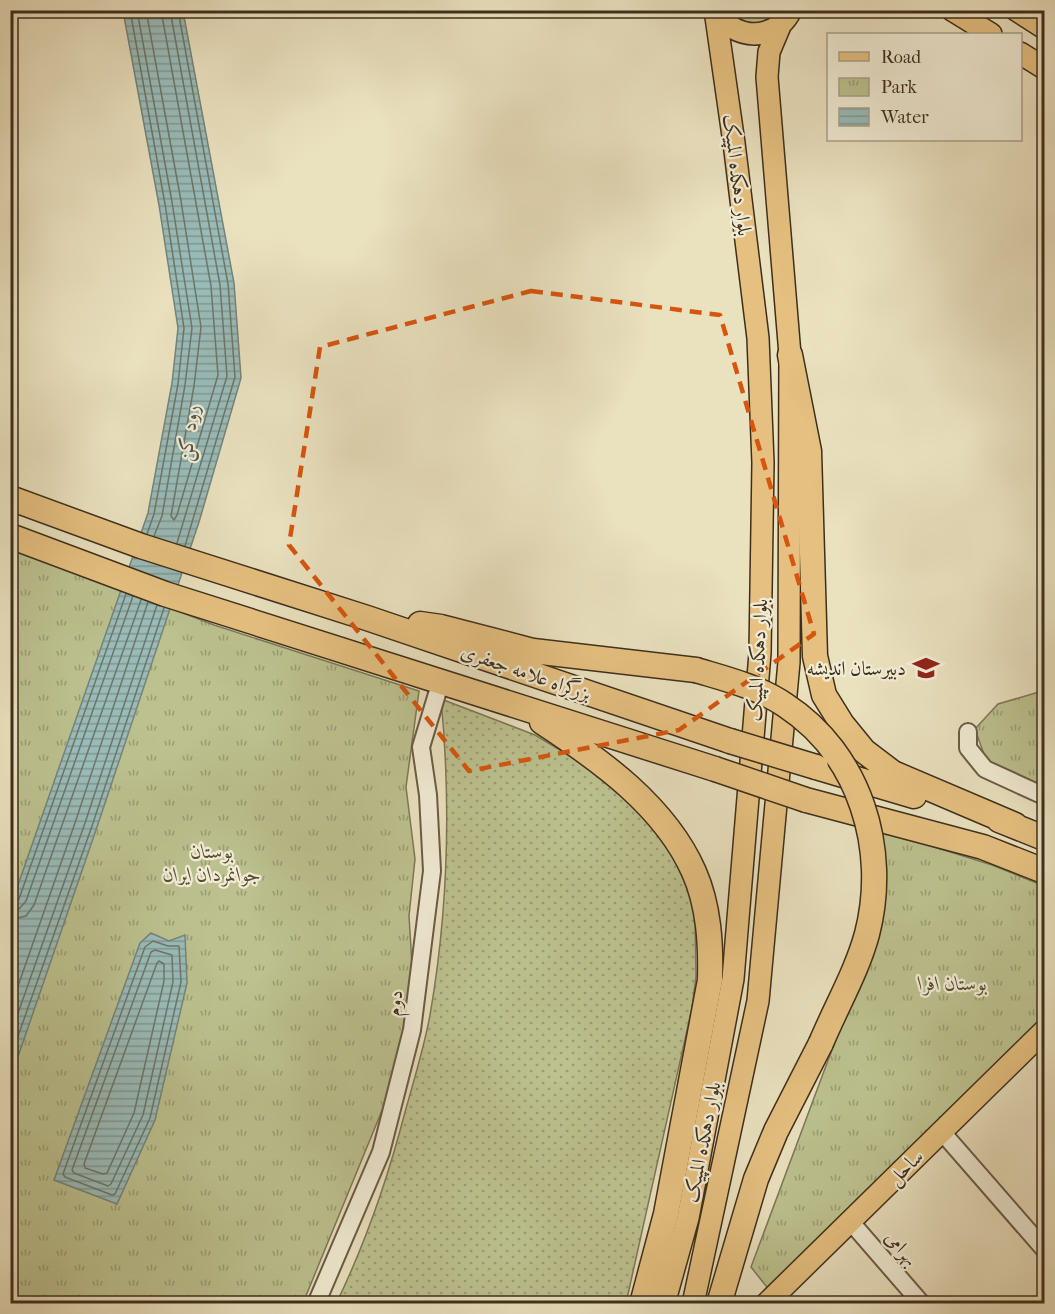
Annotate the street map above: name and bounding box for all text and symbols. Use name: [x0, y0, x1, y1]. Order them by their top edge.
legend: [827, 33, 1022, 141]
text: Road: [881, 47, 921, 68]
text: Park: [881, 77, 918, 98]
text: Water: [880, 107, 929, 128]
street label: بلوار دهکده المپیک: [717, 113, 756, 238]
water label: رود کن: [172, 403, 206, 463]
street label: بلوار دهکده المپیک: [743, 598, 774, 722]
street label: بزرگراه علامه جعفری: [458, 638, 595, 707]
school or university icon: دبیرستان اندیشه: [911, 653, 941, 683]
place label: دبیرستان اندیشه: [807, 657, 906, 680]
park label: بوستان جوانمردان ایران: [163, 840, 261, 887]
park label: بوستان افرا: [918, 972, 988, 996]
street label: دوم: [382, 989, 413, 1018]
street label: بلوار دهکده المپیک: [679, 1080, 727, 1205]
street label: ساحل: [883, 1145, 930, 1192]
street label: بهرامی: [879, 1226, 923, 1271]

